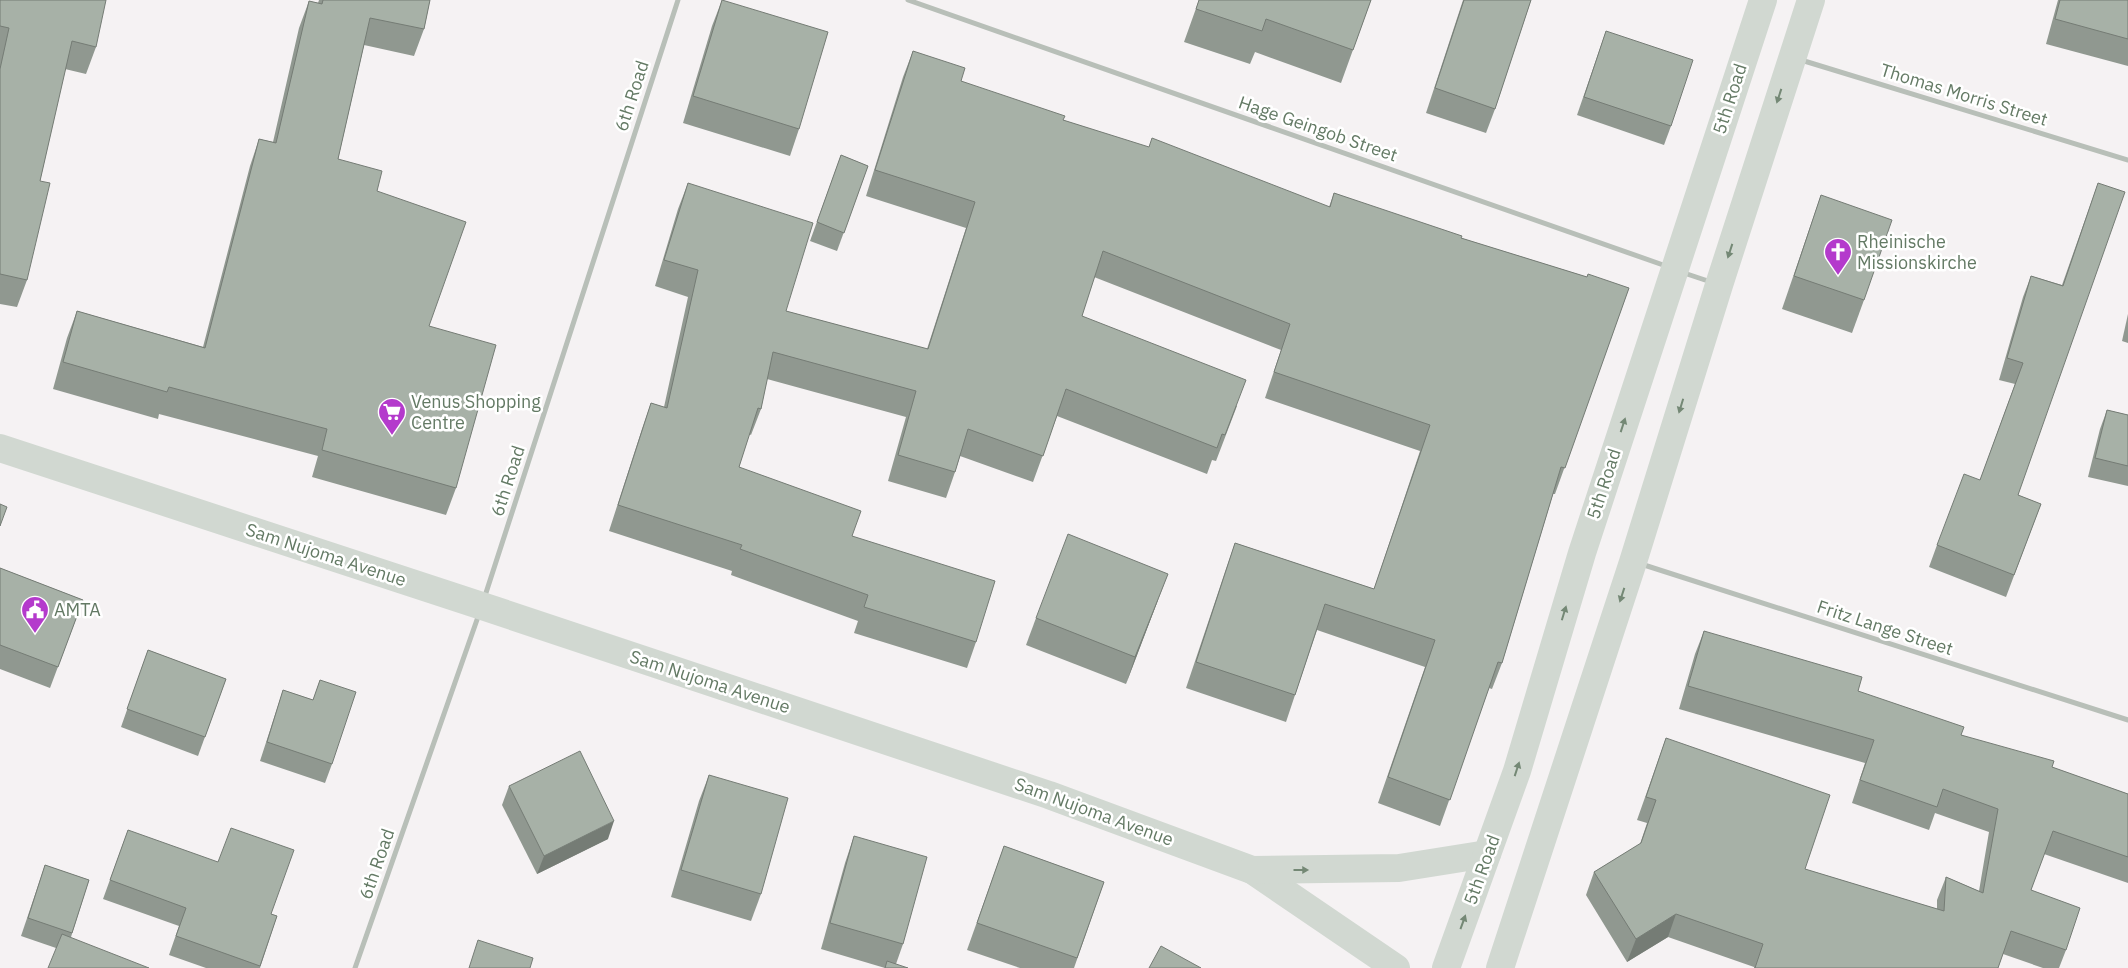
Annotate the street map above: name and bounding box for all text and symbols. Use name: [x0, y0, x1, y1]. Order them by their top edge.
street label: 6th Road: [609, 58, 654, 134]
street label: Thomas Morris Street: [1878, 58, 2051, 131]
street label: 5th Road: [1707, 61, 1752, 137]
one-way arrow: [1775, 89, 1783, 104]
street label: Hage Geingob Street: [1236, 91, 1401, 167]
place label: Rheinische Missionskirche: [1857, 230, 1977, 274]
church icon: Rheinische Missionskirche: [1823, 237, 1853, 276]
one-way arrow: [1725, 244, 1733, 259]
place label: Venus Shopping Centre: [411, 390, 541, 434]
supermarket icon: Venus Shopping Centre: [377, 397, 407, 436]
one-way arrow: [1677, 399, 1685, 414]
one-way arrow: [1619, 417, 1627, 432]
street label: 6th Road: [485, 443, 530, 519]
street label: 5th Road: [1581, 446, 1626, 522]
street label: Sam Nujoma Avenue: [243, 518, 409, 591]
one-way arrow: [1618, 587, 1625, 602]
public building icon: AMTA: [20, 595, 50, 634]
street label: Fritz Lange Street: [1814, 595, 1956, 660]
place label: AMTA: [54, 598, 101, 621]
one-way arrow: [1560, 606, 1568, 621]
street label: Sam Nujoma Avenue: [627, 645, 793, 718]
one-way arrow: [1514, 761, 1522, 776]
street label: Sam Nujoma Avenue: [1012, 772, 1177, 851]
street label: 6th Road: [354, 826, 399, 902]
street label: 5th Road: [1458, 832, 1505, 908]
one-way arrow: [1293, 866, 1309, 874]
one-way arrow: [1459, 914, 1467, 929]

